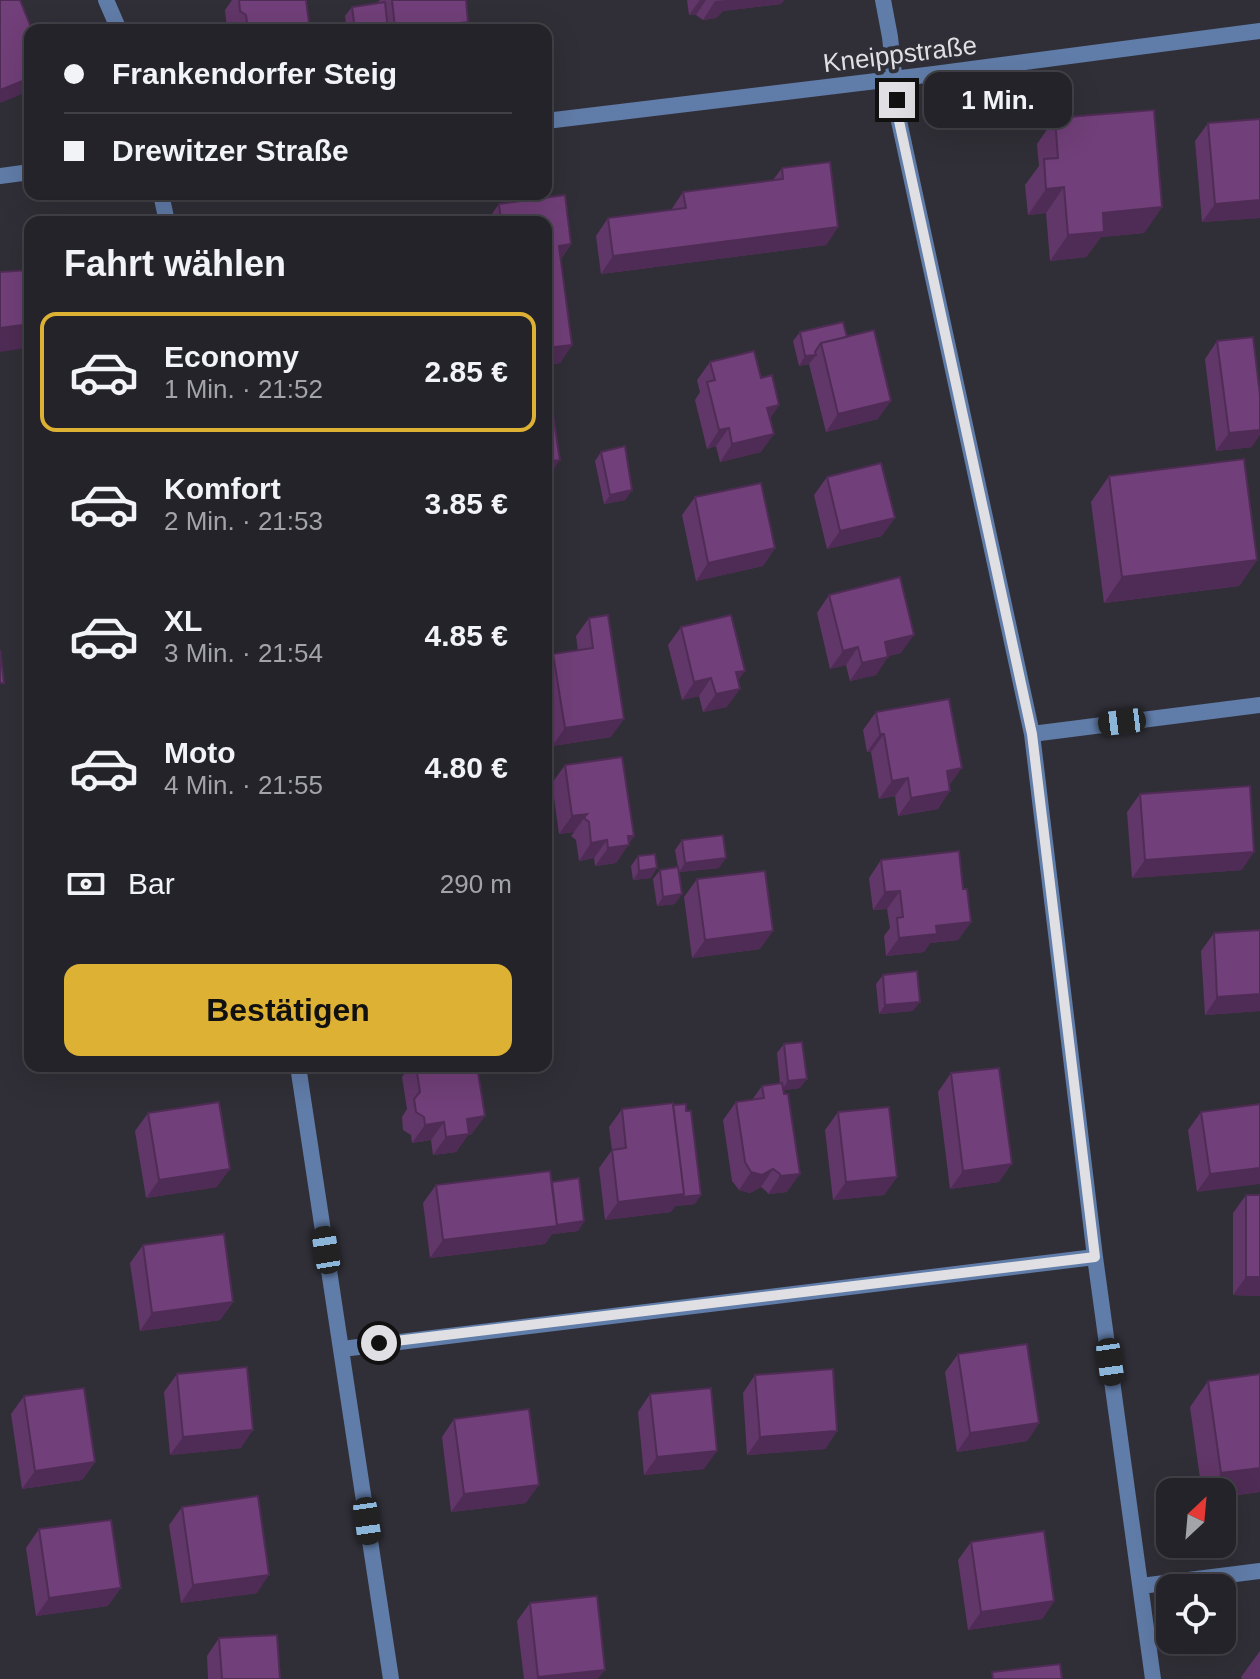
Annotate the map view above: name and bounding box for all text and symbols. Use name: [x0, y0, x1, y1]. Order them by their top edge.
street label: Kneippstraße: [821, 30, 979, 78]
text: Frankendorfer Steig: [112, 57, 397, 90]
callout: 1 Min.: [925, 72, 1073, 128]
route end: [879, 82, 915, 118]
text: 1 Min.: [961, 85, 1035, 115]
text: Drewitzer Straße: [112, 134, 349, 167]
text: Fahrt wählen: [64, 243, 286, 284]
icon: car: [68, 336, 140, 408]
text: Economy: [164, 340, 299, 373]
text: 2.85 €: [425, 355, 508, 388]
text: 1 Min. · 21:52: [164, 374, 323, 404]
icon: car: [68, 468, 140, 540]
text: Komfort: [164, 472, 281, 505]
text: 3.85 €: [425, 487, 508, 520]
text: 2 Min. · 21:53: [164, 506, 323, 536]
icon: car: [68, 600, 140, 672]
text: XL: [164, 604, 202, 637]
text: 4.85 €: [425, 619, 508, 652]
text: 3 Min. · 21:54: [164, 638, 323, 668]
car: [1097, 707, 1147, 737]
icon: car: [68, 732, 140, 804]
text: Moto: [164, 736, 236, 769]
text: 4.80 €: [425, 751, 508, 784]
text: 4 Min. · 21:55: [164, 770, 323, 800]
icon: cash: [64, 862, 108, 906]
text: Bar: [128, 867, 175, 900]
text: 290 m: [440, 869, 512, 899]
button: Bestätigen: [64, 964, 512, 1056]
car: [310, 1224, 342, 1276]
route start: [361, 1325, 397, 1361]
car: [1095, 1337, 1125, 1387]
north arrow: [1156, 1478, 1236, 1558]
map controls: [1156, 1478, 1236, 1654]
car: [352, 1496, 382, 1546]
button: locate: [1156, 1574, 1236, 1654]

